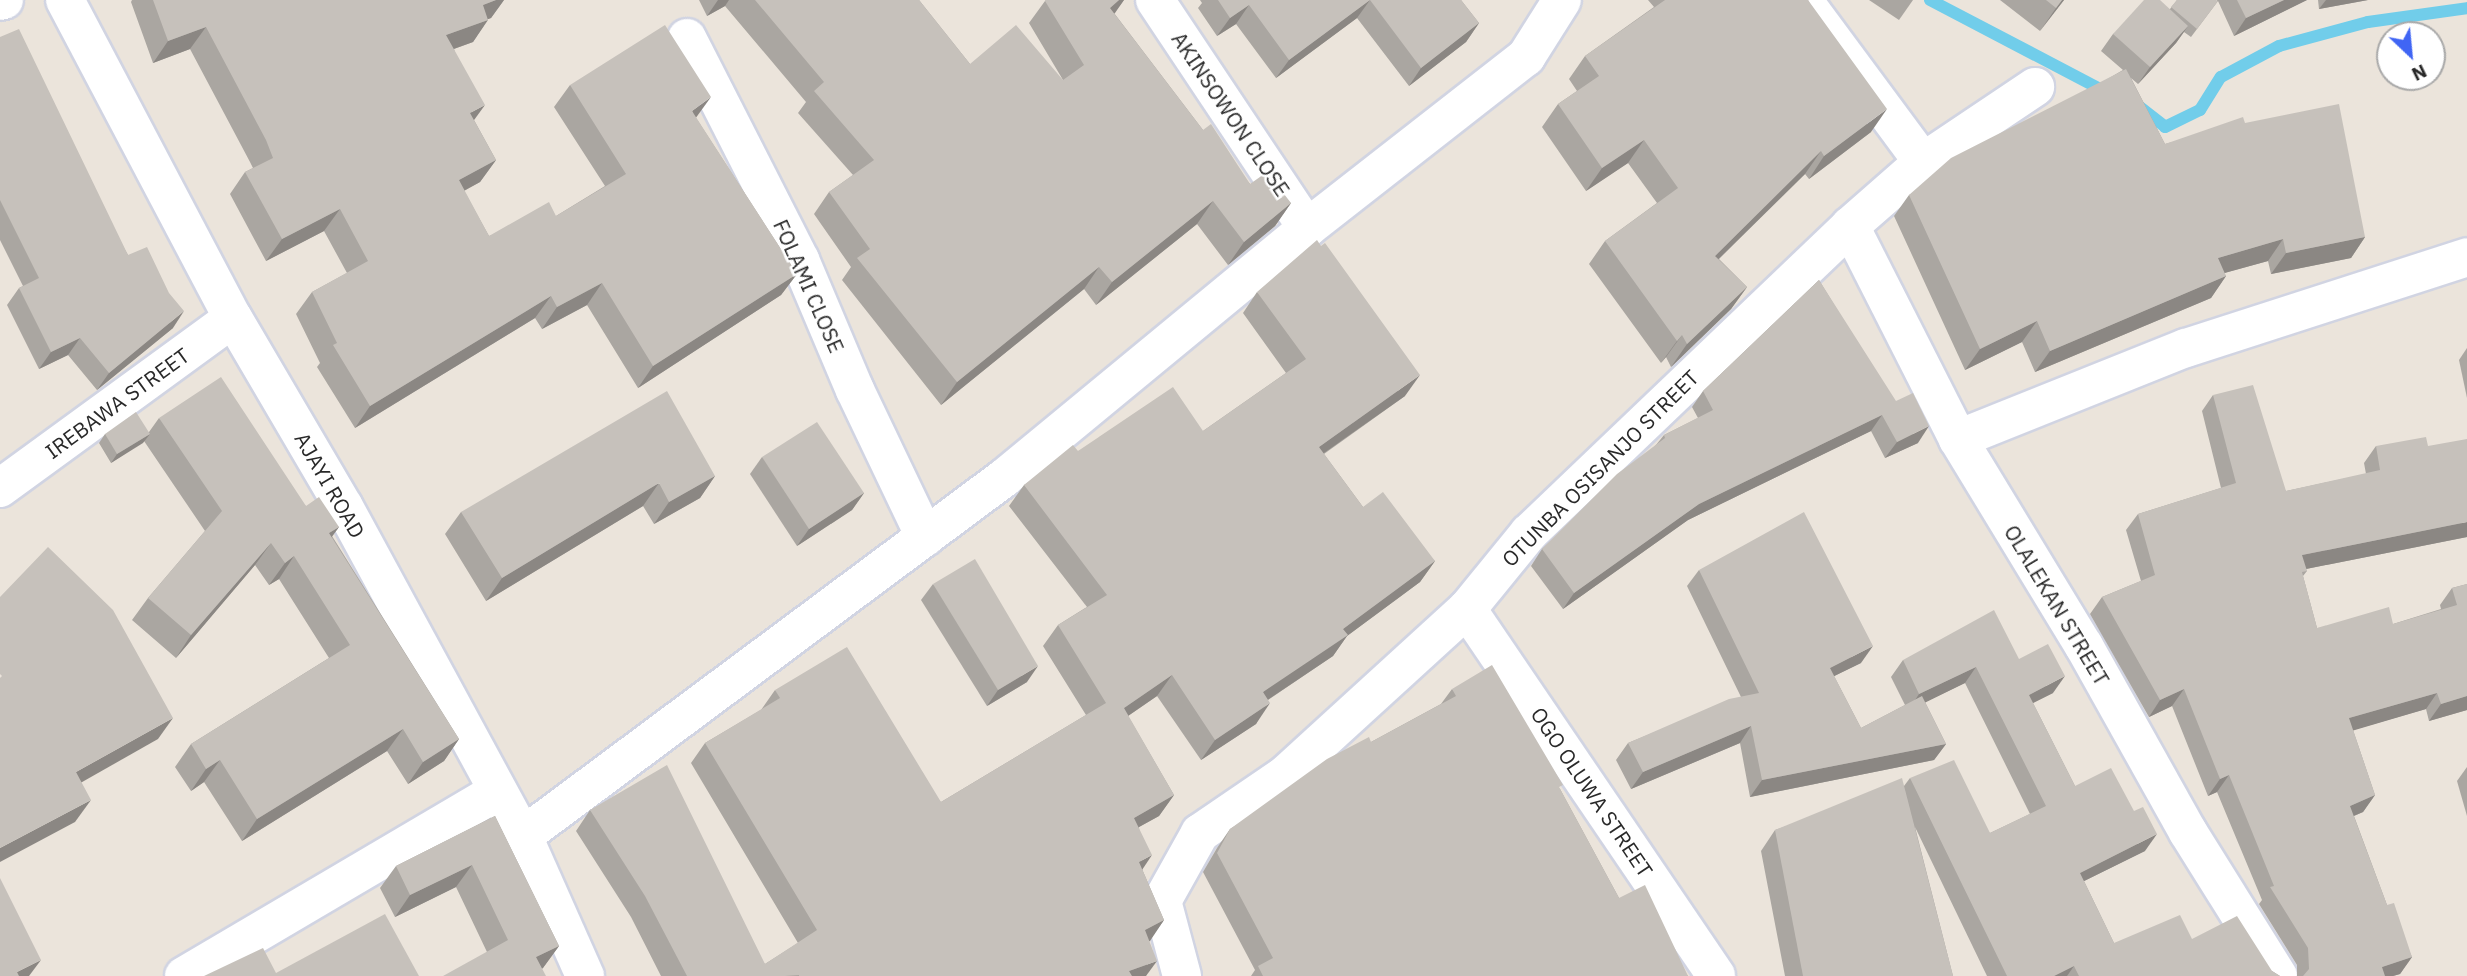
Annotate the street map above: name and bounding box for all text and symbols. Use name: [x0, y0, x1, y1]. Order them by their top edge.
north arrow: [2376, 21, 2446, 91]
street label: AKINSOWON CLOSE: [1167, 27, 1295, 201]
text: N: [2408, 59, 2431, 87]
street label: FOLAMI CLOSE: [768, 215, 850, 357]
street label: IREBAWA STREET: [40, 342, 194, 464]
street label: OTUNBA OSISANJO STREET: [1496, 364, 1704, 572]
street label: AJAYI ROAD: [290, 428, 370, 542]
street label: OLALEKAN STREET: [1999, 520, 2115, 690]
street label: OGO OLUWA STREET: [1526, 702, 1658, 882]

